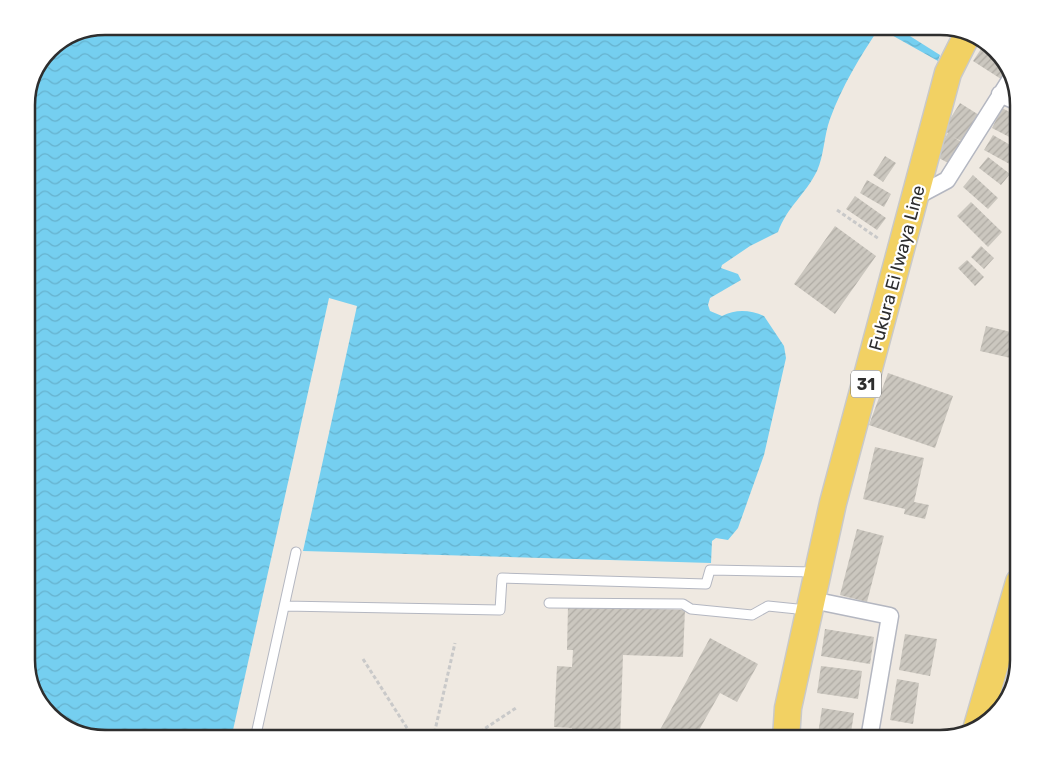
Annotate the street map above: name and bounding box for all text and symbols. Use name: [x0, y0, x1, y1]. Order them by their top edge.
street label: Fukura Ei Iwaya Line: [864, 183, 930, 353]
road number: 31: [851, 370, 881, 398]

